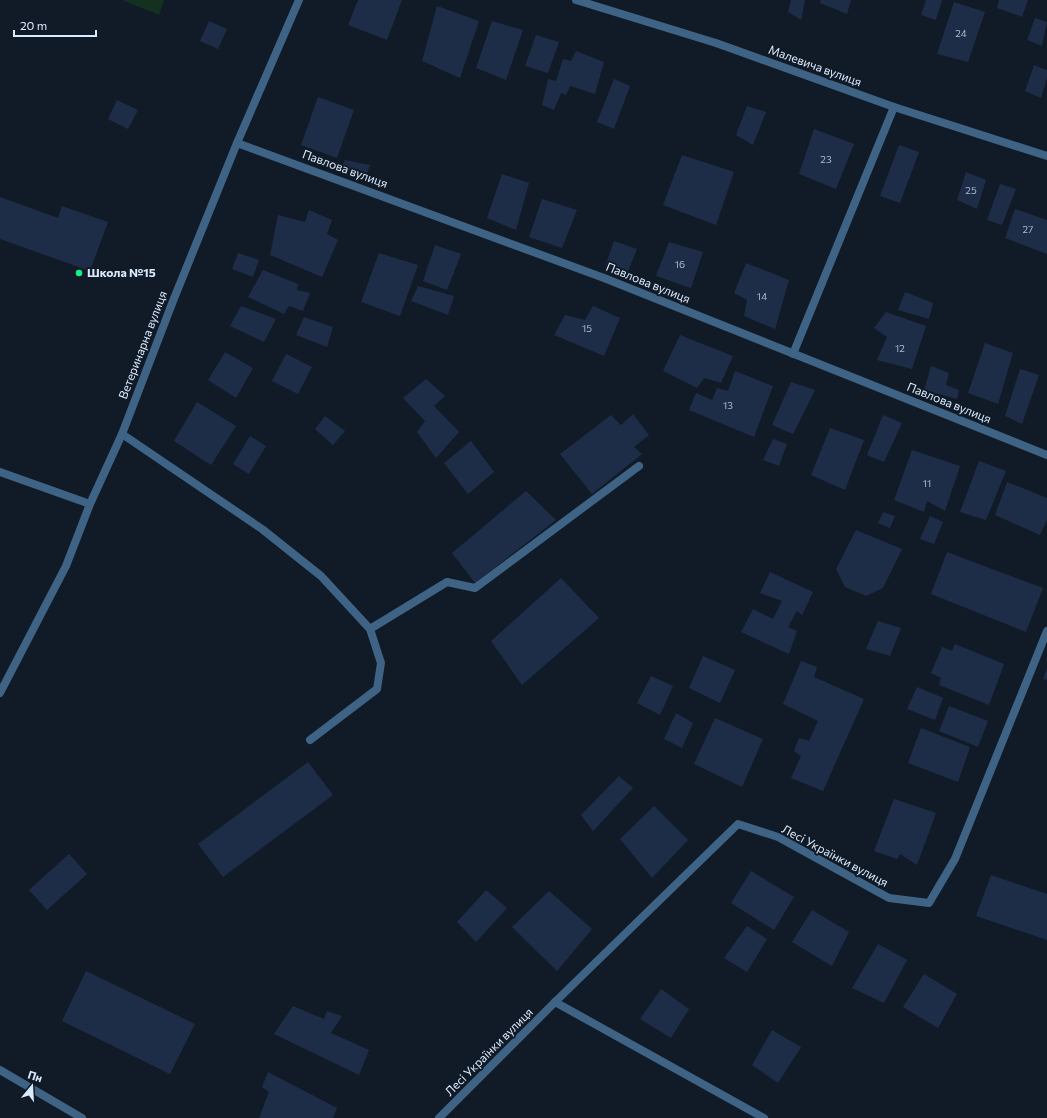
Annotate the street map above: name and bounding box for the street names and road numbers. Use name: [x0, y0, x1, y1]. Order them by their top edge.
street label: Малевича вулиця: [767, 42, 864, 88]
street label: Павлова вулиця: [301, 146, 390, 190]
street label: Павлова вулиця: [604, 259, 693, 305]
street label: Ветеринарна вулиця: [115, 289, 169, 401]
street label: Павлова вулиця: [905, 379, 994, 425]
street label: Лесі Українки вулиця: [780, 821, 891, 889]
street label: Лесі Українки вулиця: [441, 1004, 535, 1098]

